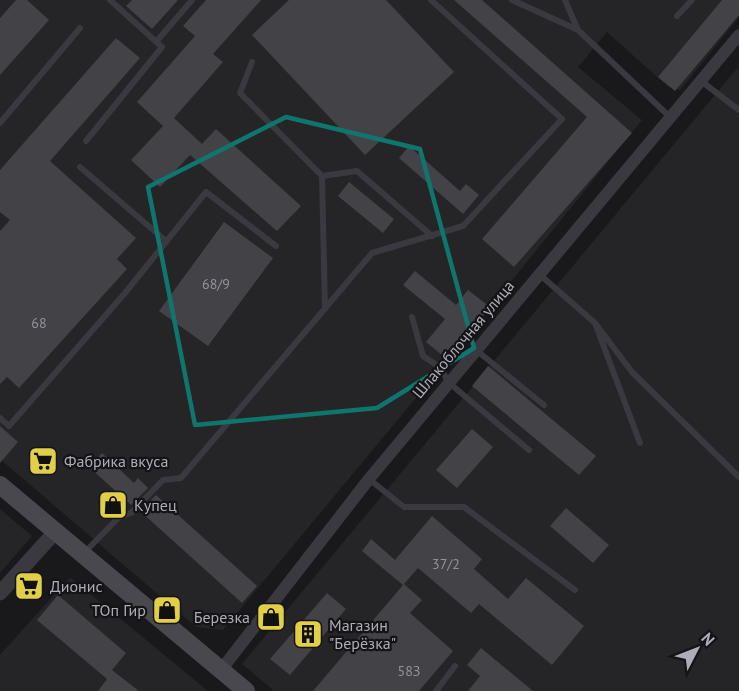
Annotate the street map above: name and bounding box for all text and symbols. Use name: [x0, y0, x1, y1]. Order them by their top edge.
house number: 68/9: [202, 275, 230, 293]
street label: Шлакоблочная улица: [408, 276, 518, 402]
house number: 68: [31, 314, 47, 332]
supermarket icon: Фабрика вкуса: [27, 445, 59, 477]
place label: Фабрика вкуса: [64, 451, 168, 471]
shop icon: Купец: [97, 489, 129, 521]
place label: Купец: [134, 495, 177, 515]
house number: 37/2: [432, 555, 460, 573]
supermarket icon: Дионис: [13, 570, 45, 602]
place label: Дионис: [50, 576, 103, 596]
shop icon: ТОп Гир: [151, 594, 183, 626]
place label: ТОп Гир: [91, 600, 146, 620]
shop icon: Березка: [255, 601, 287, 633]
place label: Березка: [194, 607, 250, 627]
place label: Магазин "Берёзка": [329, 615, 396, 653]
building icon: Магазин "Берёзка": [292, 618, 324, 650]
north arrow: [667, 619, 727, 679]
text: N: [697, 628, 719, 650]
house number: 58З: [398, 662, 420, 680]

